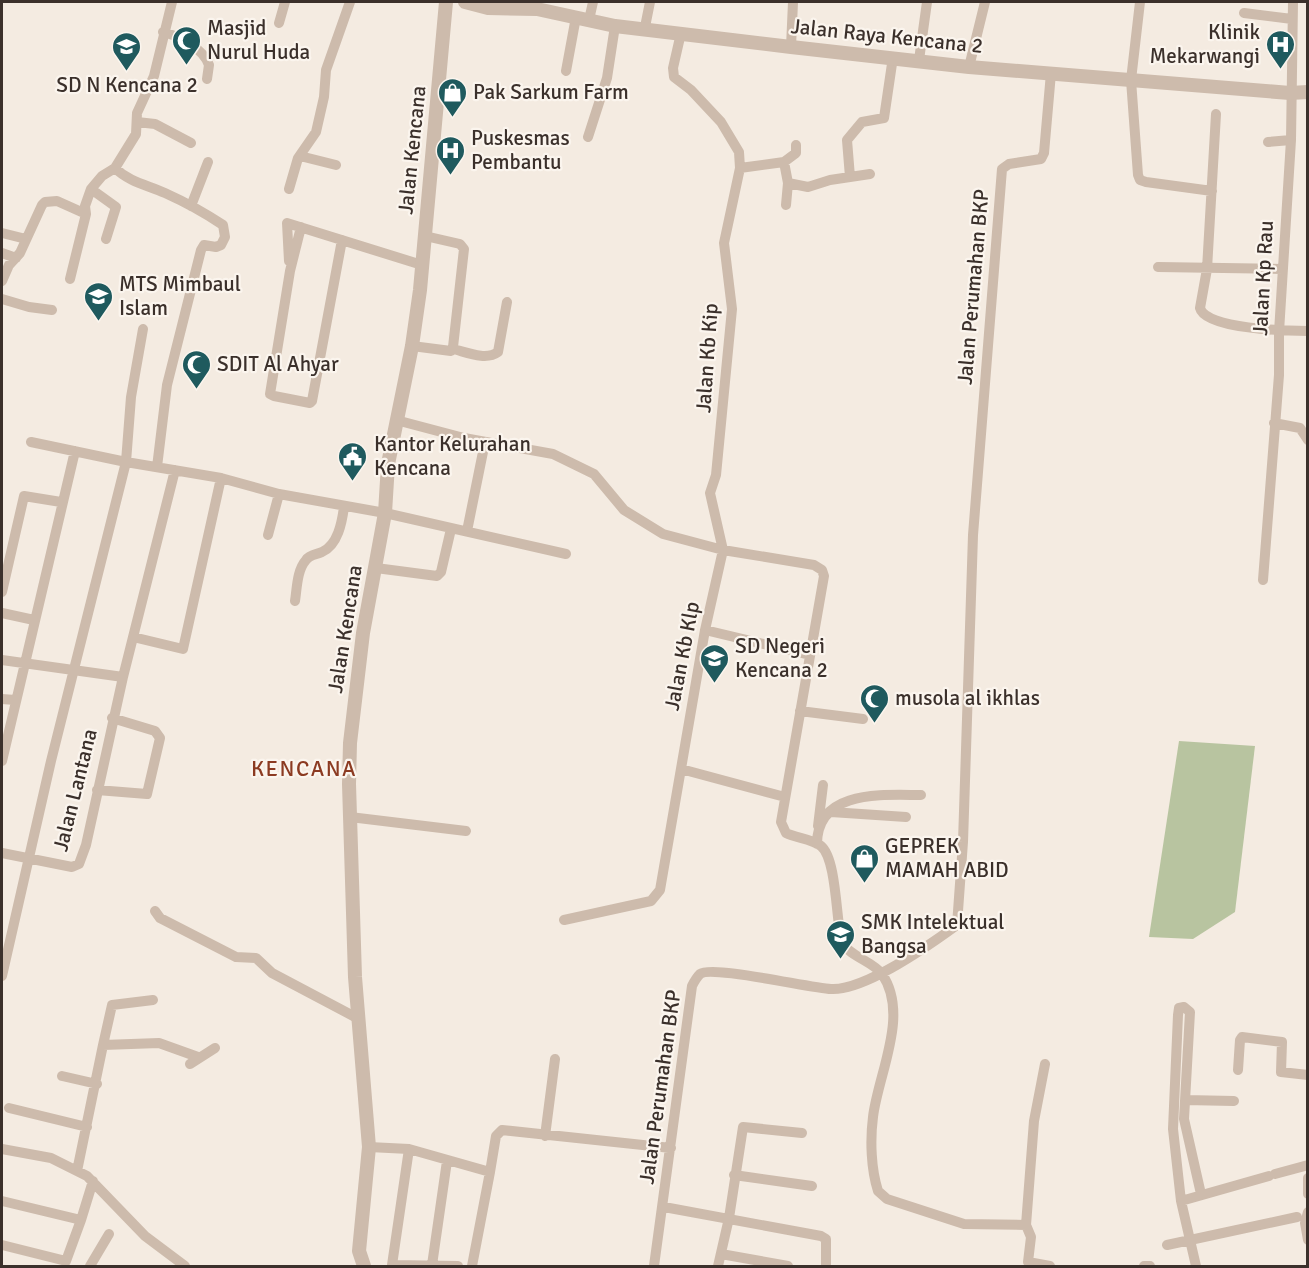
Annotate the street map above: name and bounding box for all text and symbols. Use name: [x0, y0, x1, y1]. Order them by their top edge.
street label: Jalan Raya Kencana 2: [790, 13, 984, 59]
place label: Masjid Nurul Huda: [207, 15, 310, 65]
place label: Klinik Mekarwangi: [1149, 19, 1260, 69]
mosque icon: Masjid Nurul Huda: [170, 24, 202, 66]
hospital icon: Klinik Mekarwangi: [1265, 28, 1297, 70]
school or university icon: SD N Kencana 2: [111, 30, 143, 72]
place label: SD N Kencana 2: [56, 72, 198, 98]
shop icon: Pak Sarkum Farm: [436, 76, 468, 118]
place label: Pak Sarkum Farm: [473, 79, 629, 105]
street label: Jalan Kencana: [392, 84, 432, 216]
place label: Puskesmas Pembantu: [471, 125, 570, 175]
hospital icon: Puskesmas Pembantu: [434, 134, 466, 176]
street label: Jalan Perumahan BKP: [952, 188, 995, 386]
street label: Jalan Kp Rau: [1247, 220, 1279, 336]
place label: MTS Mimbaul Islam: [119, 271, 241, 321]
school or university icon: MTS Mimbaul Islam: [82, 280, 114, 322]
street label: Jalan Kb Kip: [690, 302, 724, 414]
mosque icon: SDIT Al Ahyar: [180, 348, 212, 390]
place label: SDIT Al Ahyar: [217, 351, 339, 377]
place label: Kantor Kelurahan Kencana: [374, 431, 531, 481]
public building icon: Kantor Kelurahan Kencana: [337, 440, 369, 482]
street label: Jalan Kencana: [322, 563, 368, 695]
street label: Jalan Kb Klp: [659, 599, 705, 713]
place label: SD Negeri Kencana 2: [735, 633, 828, 683]
school or university icon: SD Negeri Kencana 2: [698, 642, 730, 684]
mosque icon: musola al ikhlas: [858, 682, 890, 724]
place label: musola al ikhlas: [895, 685, 1040, 711]
street label: Jalan Lantana: [47, 726, 103, 854]
district label: KENCANA: [251, 755, 357, 782]
place label: GEPREK MAMAH ABID: [885, 833, 1009, 883]
shop icon: GEPREK MAMAH ABID: [848, 842, 880, 884]
place label: SMK Intelektual Bangsa: [861, 909, 1004, 959]
school or university icon: SMK Intelektual Bangsa: [824, 918, 856, 960]
street label: Jalan Perumahan BKP: [633, 988, 687, 1186]

